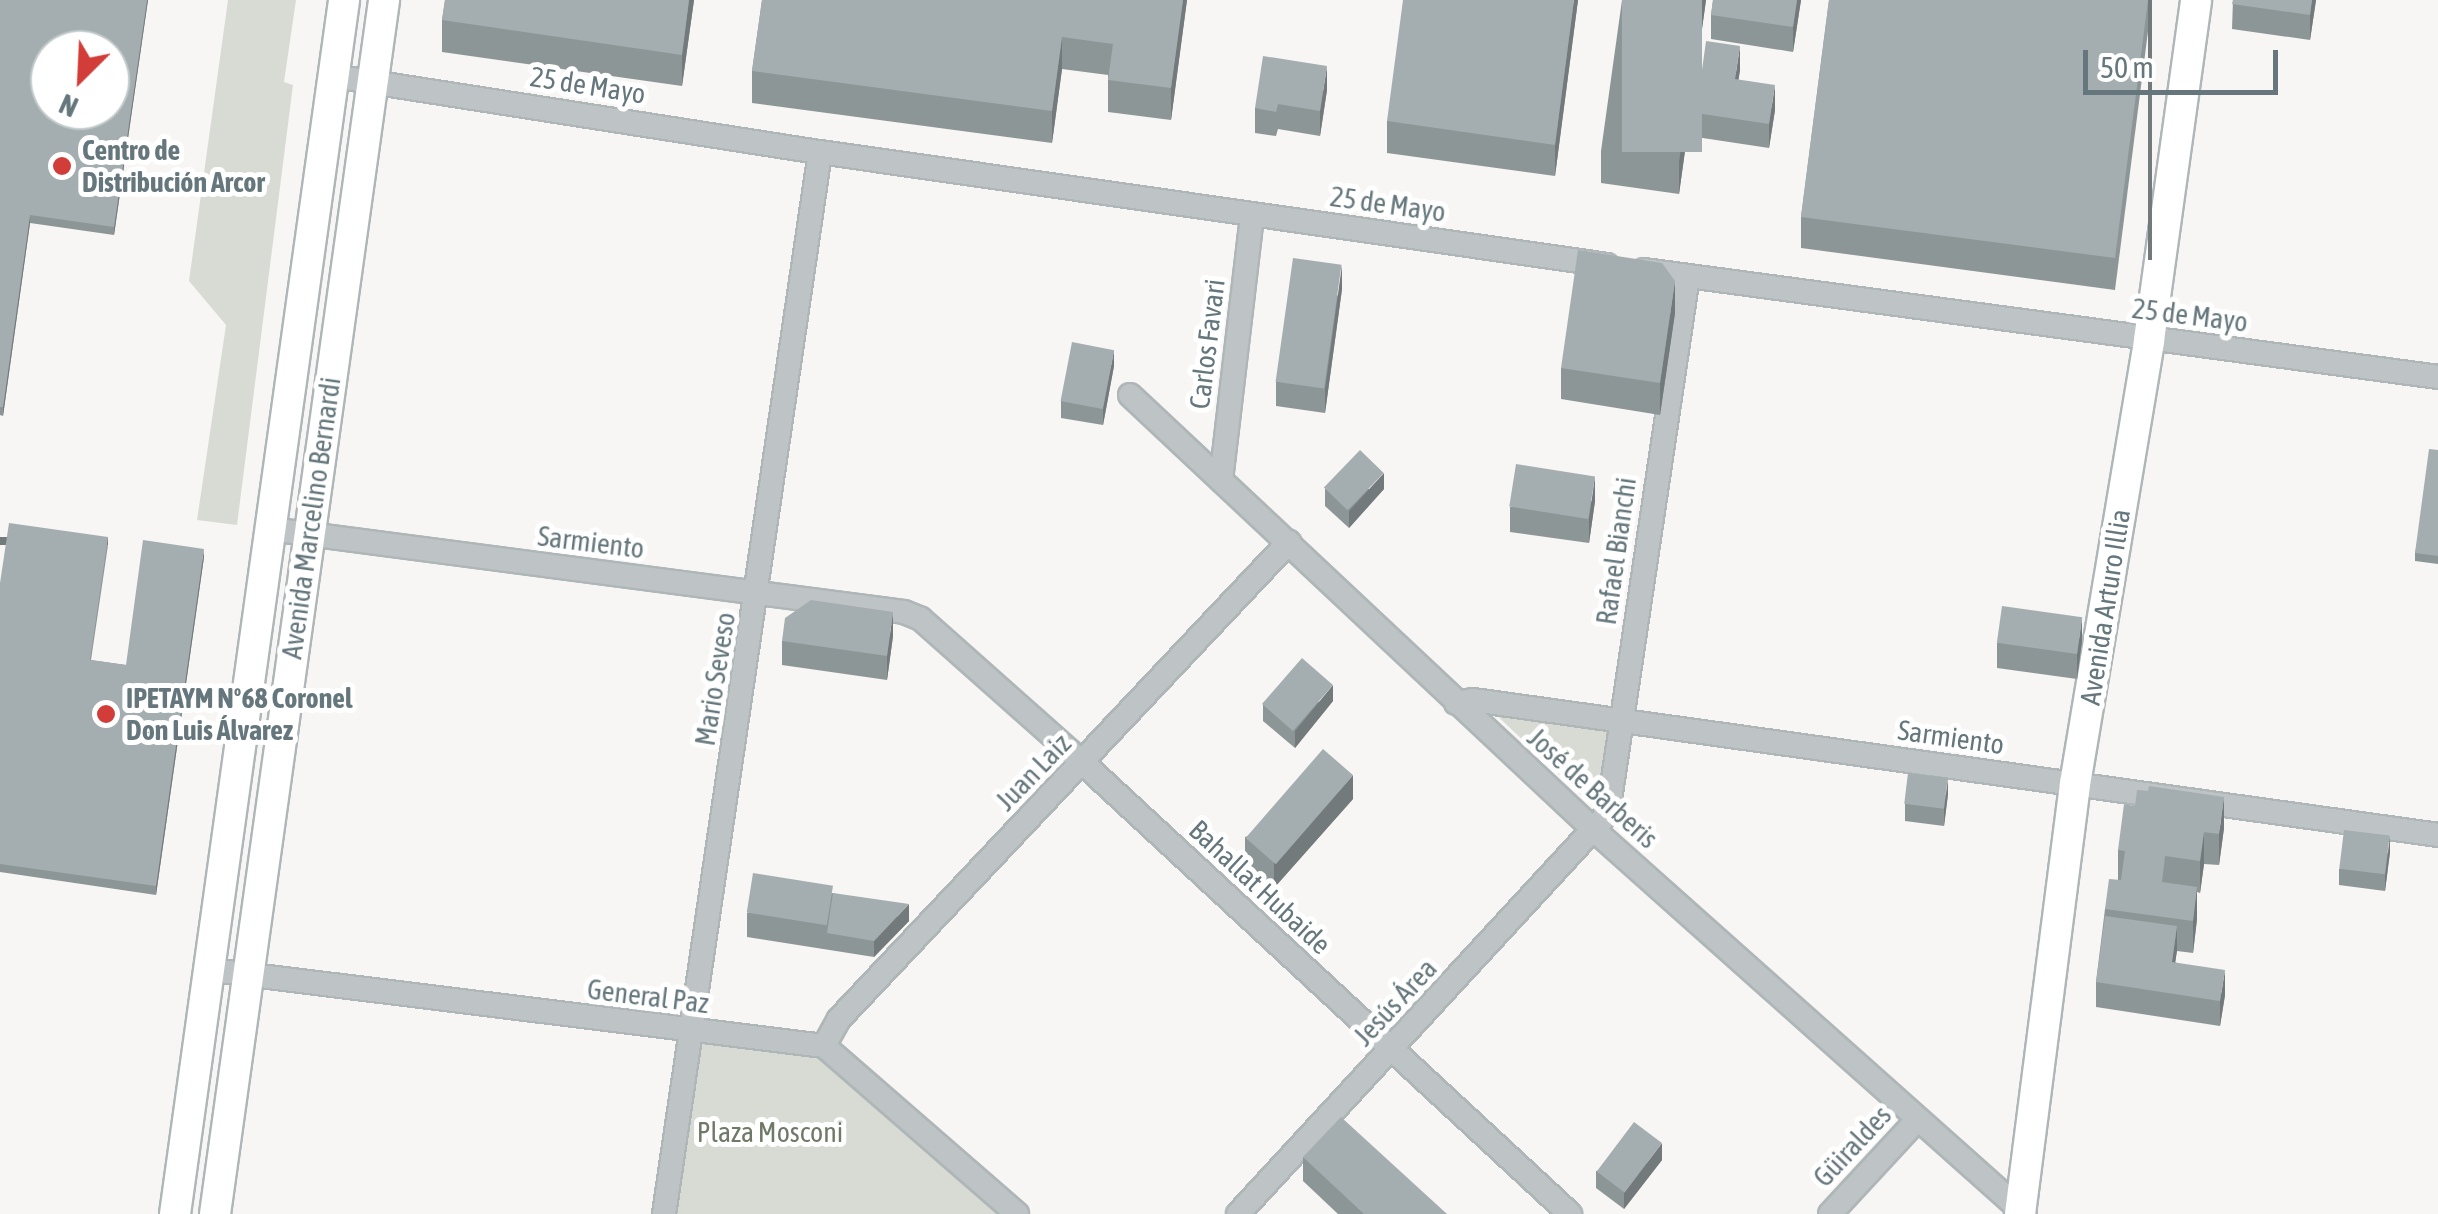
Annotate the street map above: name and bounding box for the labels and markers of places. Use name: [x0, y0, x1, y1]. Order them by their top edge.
place label: Centro de Distribución Arcor: [82, 133, 265, 199]
marker: Centro de Distribución Arcor: [51, 155, 73, 177]
place label: IPETAYM Nº68 Coronel Don Luis Álvarez: [126, 681, 352, 747]
marker: IPETAYM Nº68 Coronel Don Luis Álvarez: [95, 703, 117, 725]

